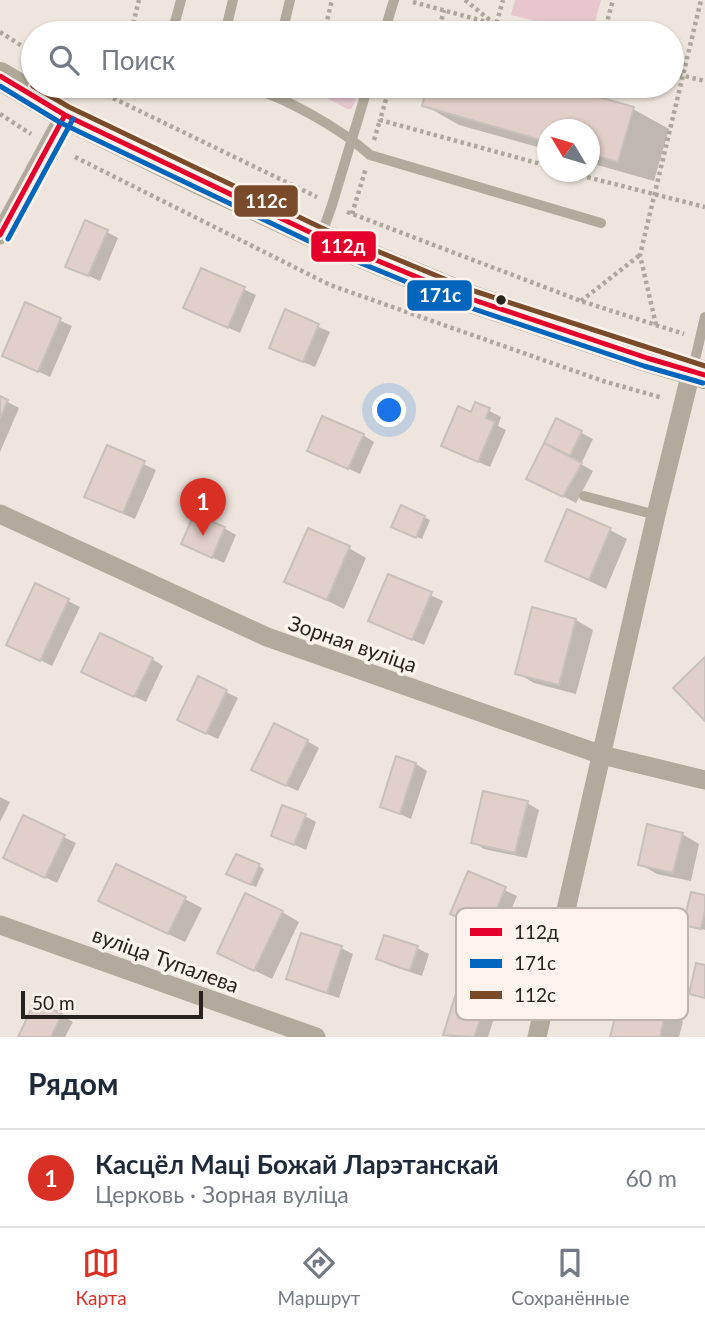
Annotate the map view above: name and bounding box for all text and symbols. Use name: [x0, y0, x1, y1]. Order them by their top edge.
search box: [21, 21, 684, 98]
icon: search: [45, 41, 83, 79]
text: Поиск: [101, 44, 175, 76]
north arrow: [537, 119, 600, 182]
line badge: 112с: [233, 184, 299, 218]
text: 112с: [245, 189, 287, 212]
line badge: 112д: [310, 230, 377, 263]
text: 112д: [320, 234, 366, 257]
line badge: 171с: [406, 279, 473, 312]
text: 171с: [419, 283, 461, 306]
unlabelled marker: [494, 293, 508, 307]
your location: [372, 393, 406, 427]
pin: 1: [180, 478, 226, 536]
street label: Зорная вуліца: [286, 609, 420, 677]
legend: [456, 908, 688, 1020]
text: 112д: [514, 920, 559, 943]
street label: вуліца Тупалева: [89, 921, 243, 997]
text: 171с: [514, 951, 556, 974]
text: 112с: [514, 983, 556, 1006]
scale bar: [21, 988, 203, 1020]
text: 50 m: [32, 991, 75, 1014]
text: Рядом: [28, 1065, 118, 1101]
text: Касцёл Маці Божай Ларэтанскай: [95, 1148, 499, 1180]
text: 1: [44, 1164, 58, 1192]
text: 60 m: [626, 1164, 677, 1192]
text: Церковь · Зорная вуліца: [95, 1180, 349, 1208]
tab: Карта: [75, 1244, 127, 1309]
tab: Маршрут: [278, 1244, 360, 1309]
tab: Сохранённые: [511, 1244, 630, 1309]

